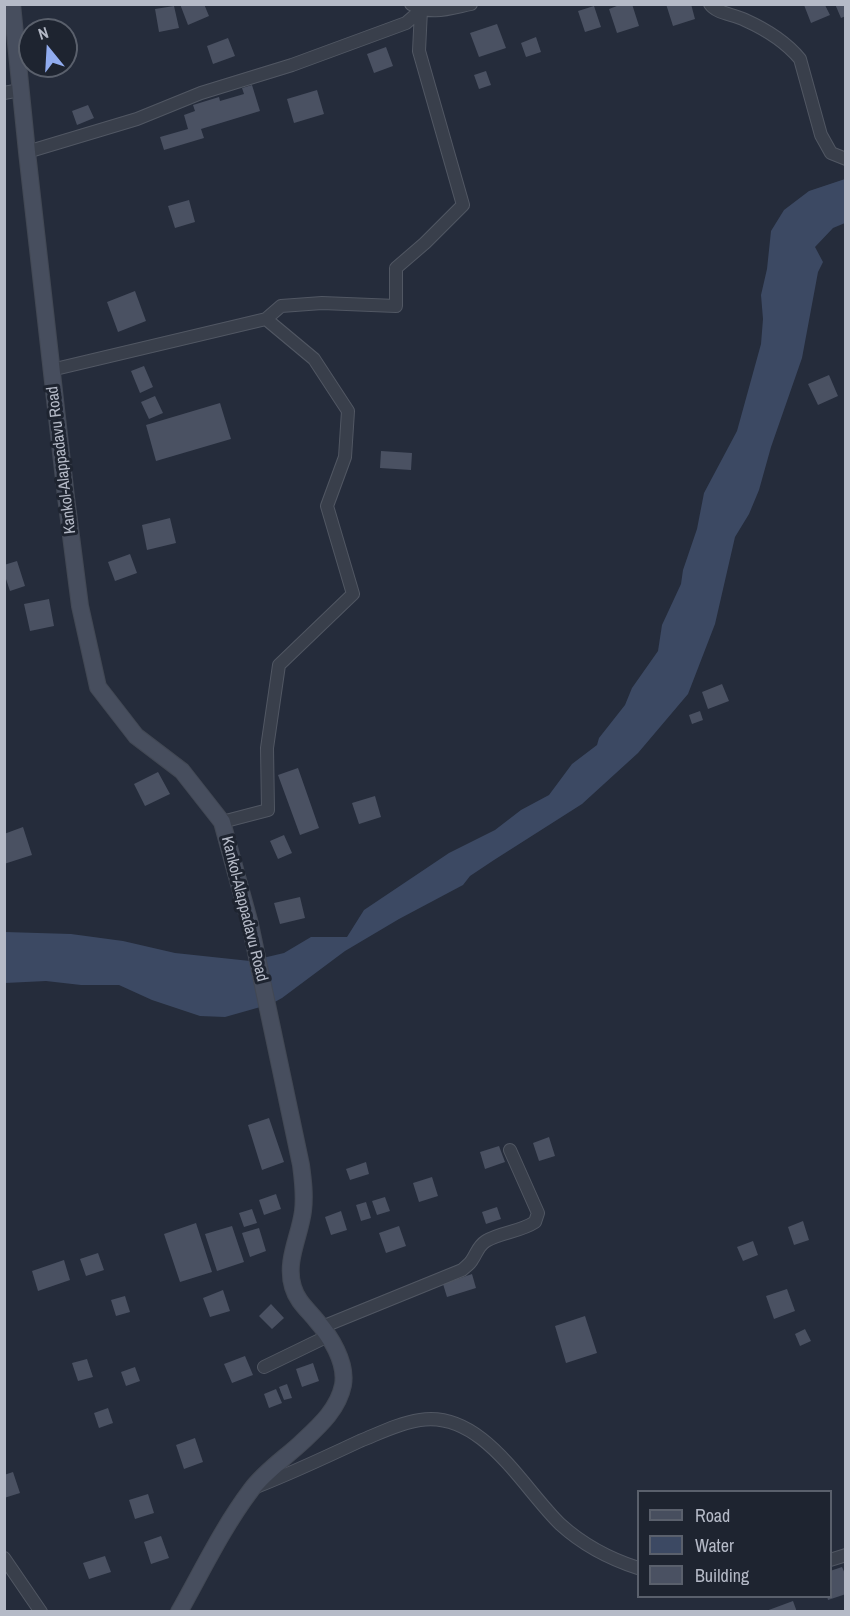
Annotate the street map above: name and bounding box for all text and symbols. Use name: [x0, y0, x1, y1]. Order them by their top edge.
north arrow: [18, 18, 78, 78]
text: N: [35, 21, 51, 45]
street label: Kankol-Alappadavu Road: [43, 385, 81, 535]
street label: Kankol-Alappadavu Road: [217, 834, 271, 984]
legend: [637, 1490, 832, 1598]
text: Road: [695, 1503, 730, 1528]
text: Water: [695, 1533, 734, 1558]
text: Building: [695, 1563, 749, 1588]

